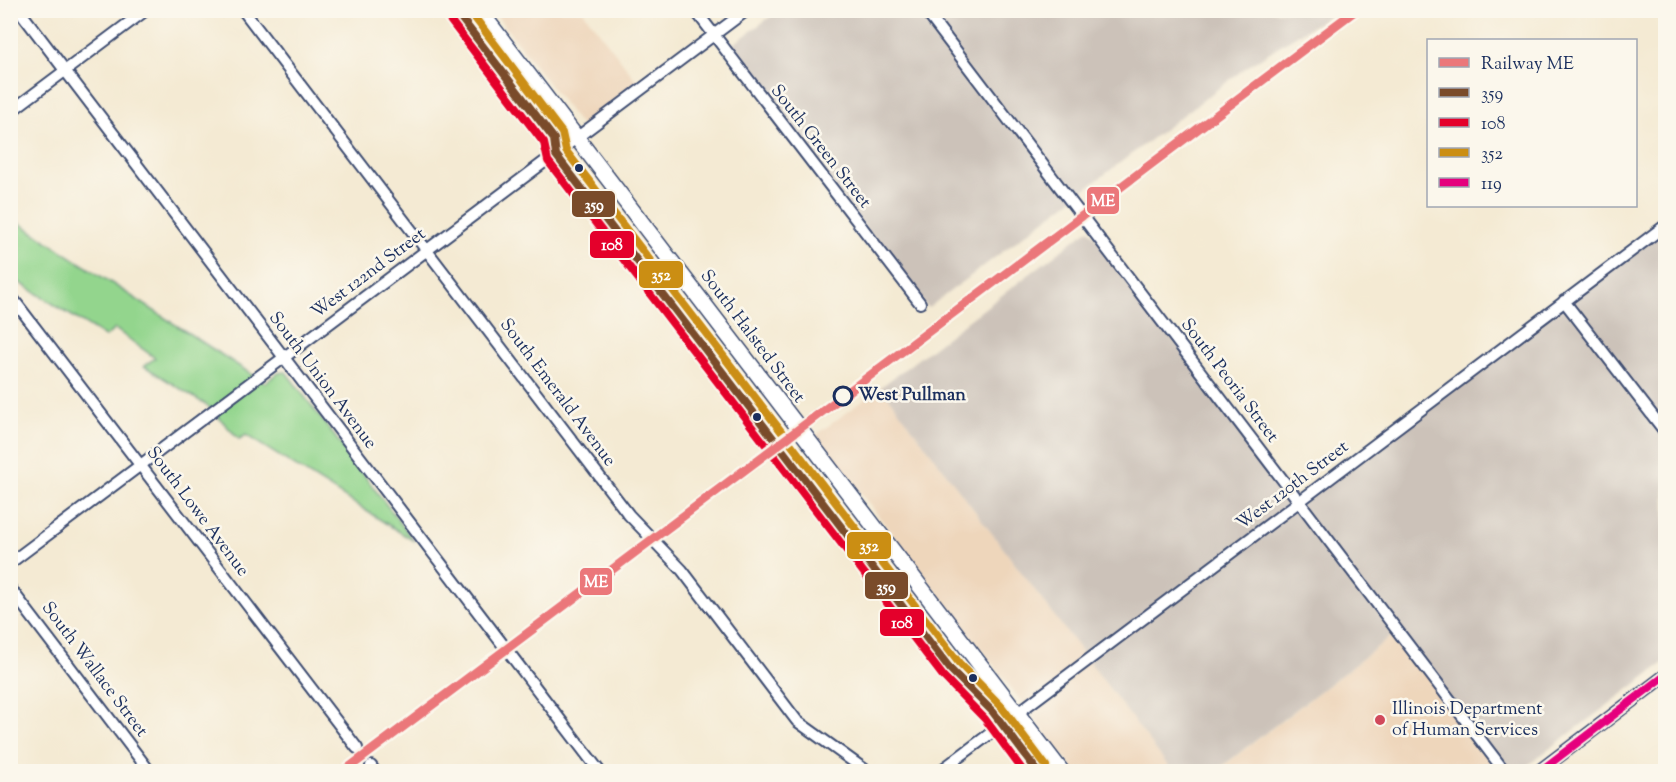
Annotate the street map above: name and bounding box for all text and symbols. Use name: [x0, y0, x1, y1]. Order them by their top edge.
legend: [1427, 39, 1637, 207]
text: Railway ME: [1481, 52, 1574, 78]
street label: South Green Street: [763, 80, 877, 214]
text: 359: [1481, 82, 1503, 108]
text: 108: [1481, 112, 1505, 138]
text: 352: [1481, 142, 1503, 168]
unlabelled marker: [573, 162, 585, 174]
text: 119: [1481, 172, 1502, 198]
line badge: ME: [1086, 186, 1120, 215]
line badge: 359: [571, 190, 616, 218]
text: ME: [1091, 191, 1116, 214]
text: 359: [584, 195, 604, 218]
street label: West 122nd Street: [306, 222, 432, 326]
line badge: 108: [589, 230, 635, 259]
text: 108: [601, 235, 623, 258]
line badge: 352: [638, 260, 684, 289]
text: 352: [651, 265, 671, 288]
street label: South Halsted Street: [693, 265, 811, 409]
street label: South Union Avenue: [262, 307, 382, 455]
street label: South Emerald Avenue: [493, 313, 621, 473]
street label: South Peoria Street: [1174, 313, 1284, 449]
place label: West Pullman: [858, 383, 966, 409]
marker: West Pullman: [833, 386, 853, 406]
unlabelled marker: [751, 411, 763, 423]
street label: West 120th Street: [1231, 435, 1355, 537]
street label: South Lowe Avenue: [139, 441, 255, 583]
line badge: 352: [846, 531, 892, 560]
text: 352: [859, 536, 879, 559]
line badge: ME: [579, 567, 613, 596]
line badge: 359: [864, 571, 909, 600]
text: ME: [584, 572, 609, 595]
text: 359: [876, 577, 896, 600]
street label: South Wallace Street: [34, 597, 154, 743]
line badge: 108: [879, 608, 925, 637]
text: 108: [891, 613, 913, 636]
unlabelled marker: [967, 672, 979, 684]
place label: Illinois Department of Human Services: [1392, 697, 1543, 744]
marker: Illinois Department of Human Services: [1373, 713, 1387, 727]

